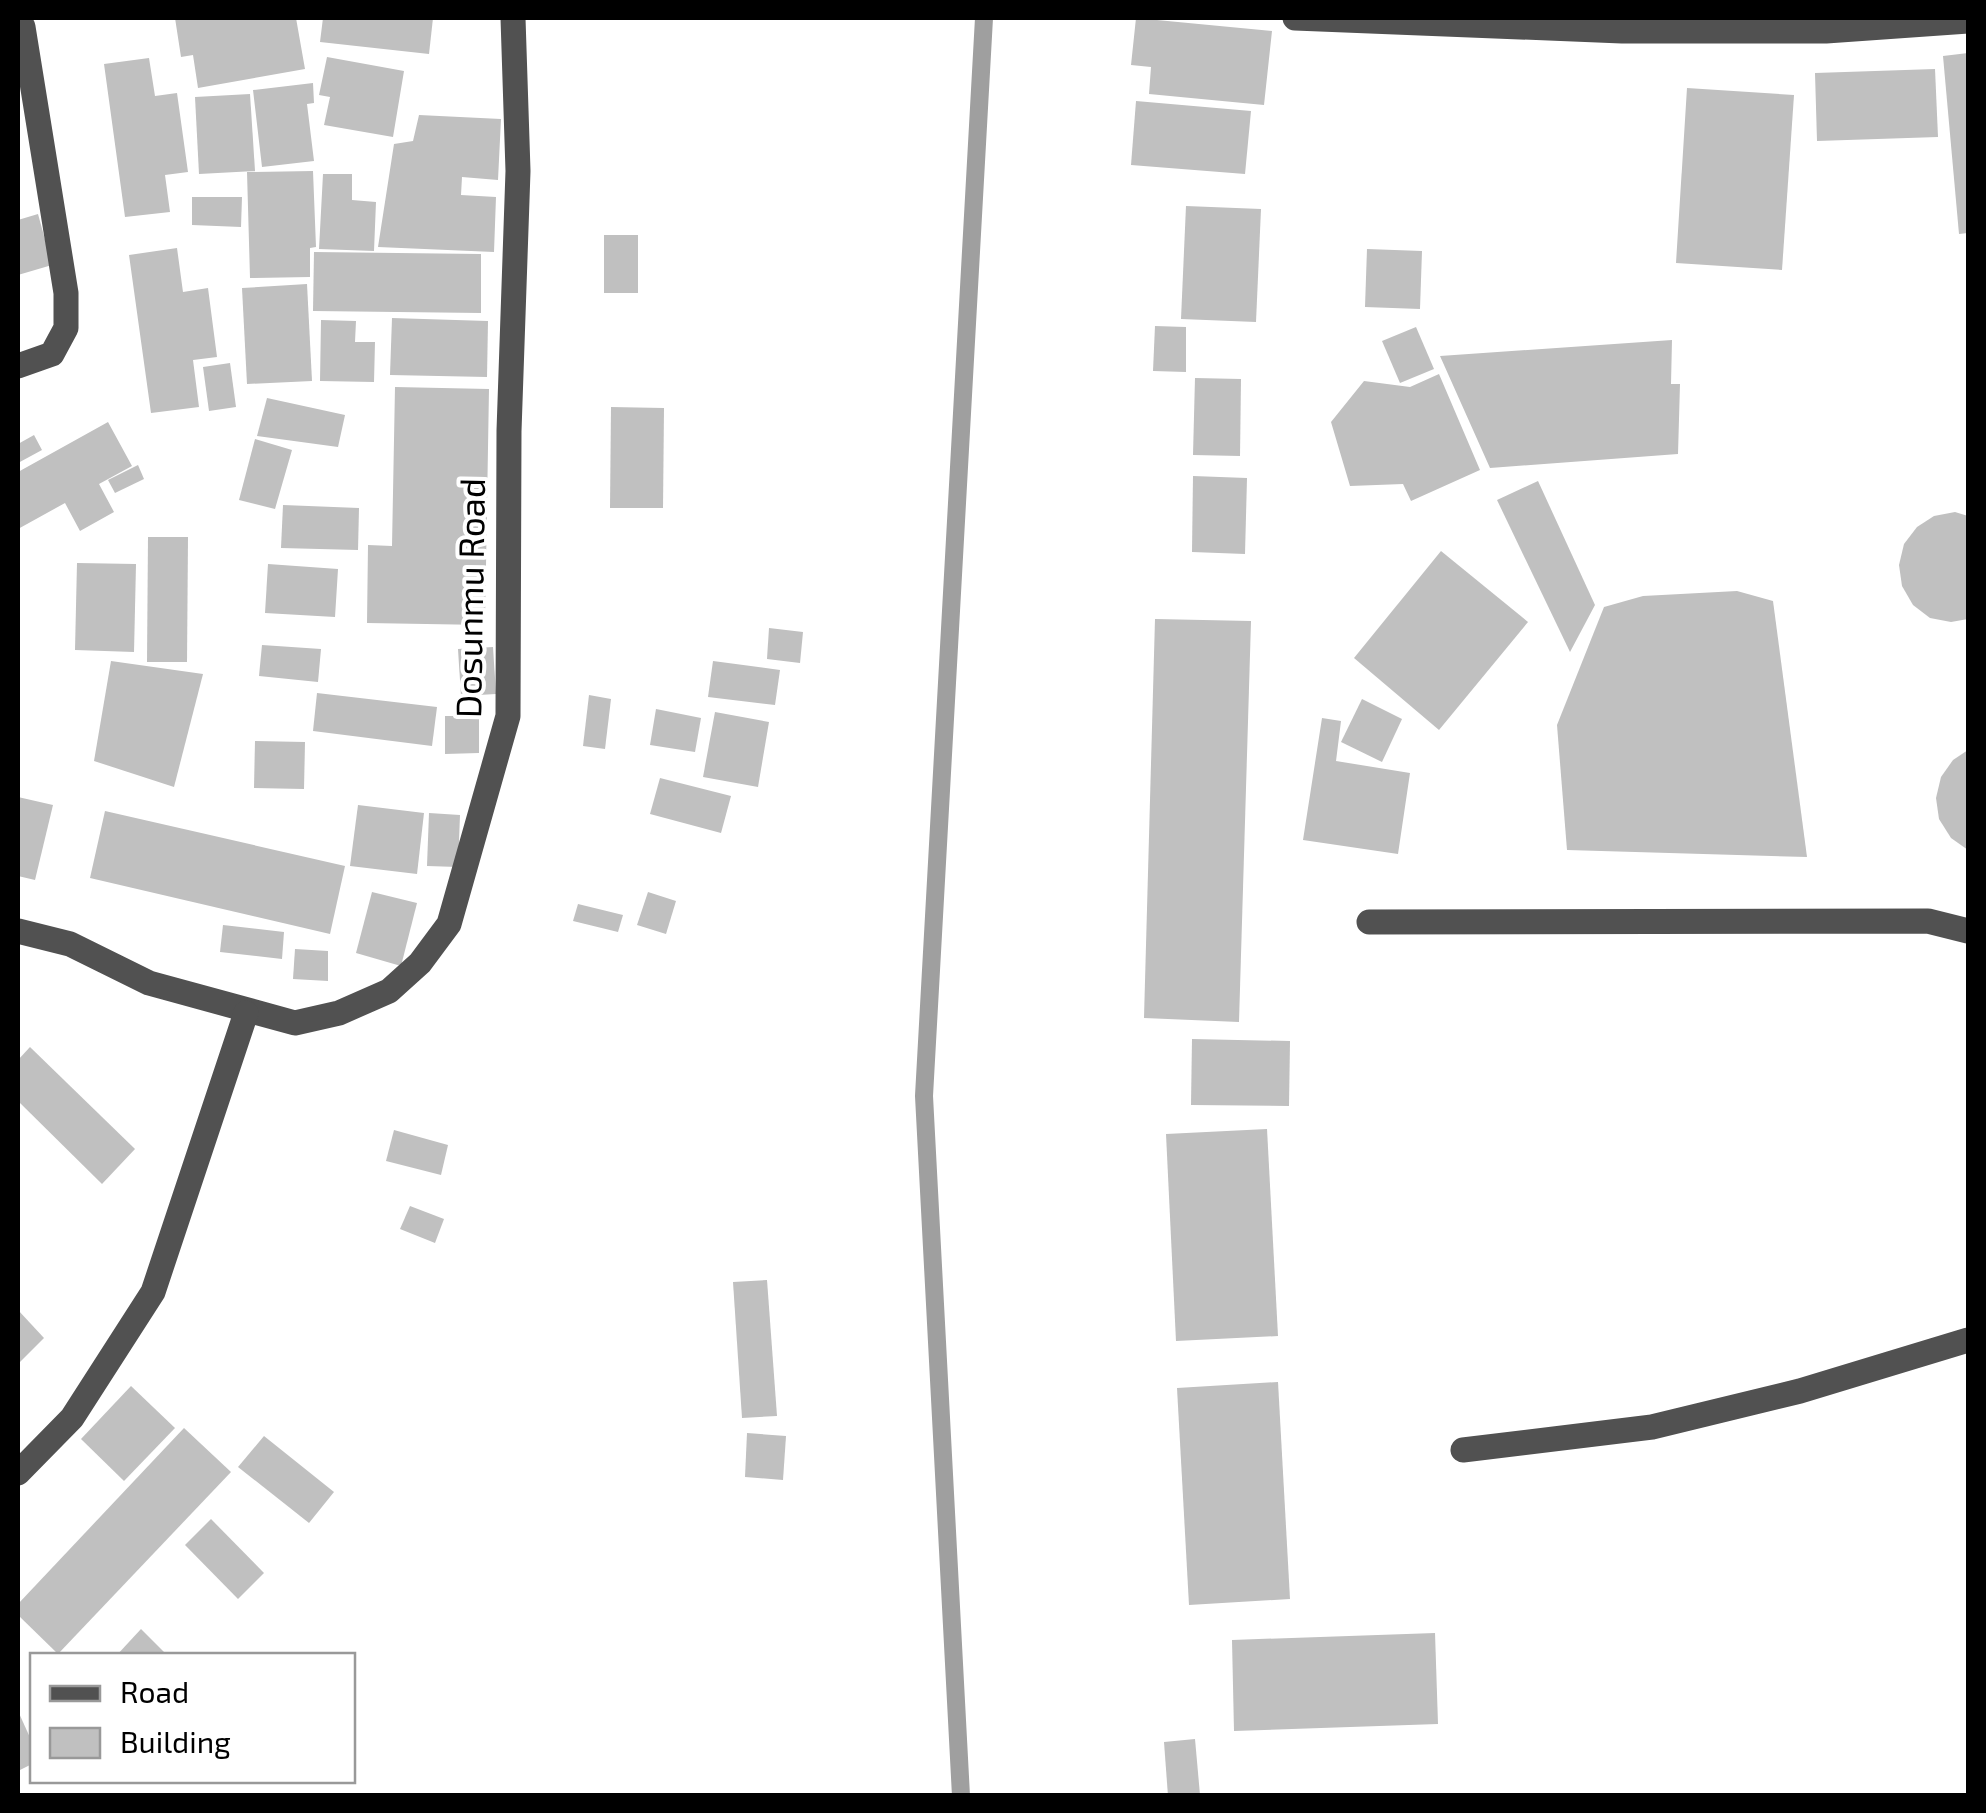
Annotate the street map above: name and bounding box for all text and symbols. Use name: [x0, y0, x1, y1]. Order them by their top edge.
street label: Dosunmu Road: [446, 478, 492, 718]
legend: [30, 1653, 355, 1783]
text: Road: [120, 1673, 189, 1709]
text: Building: [120, 1723, 231, 1759]

